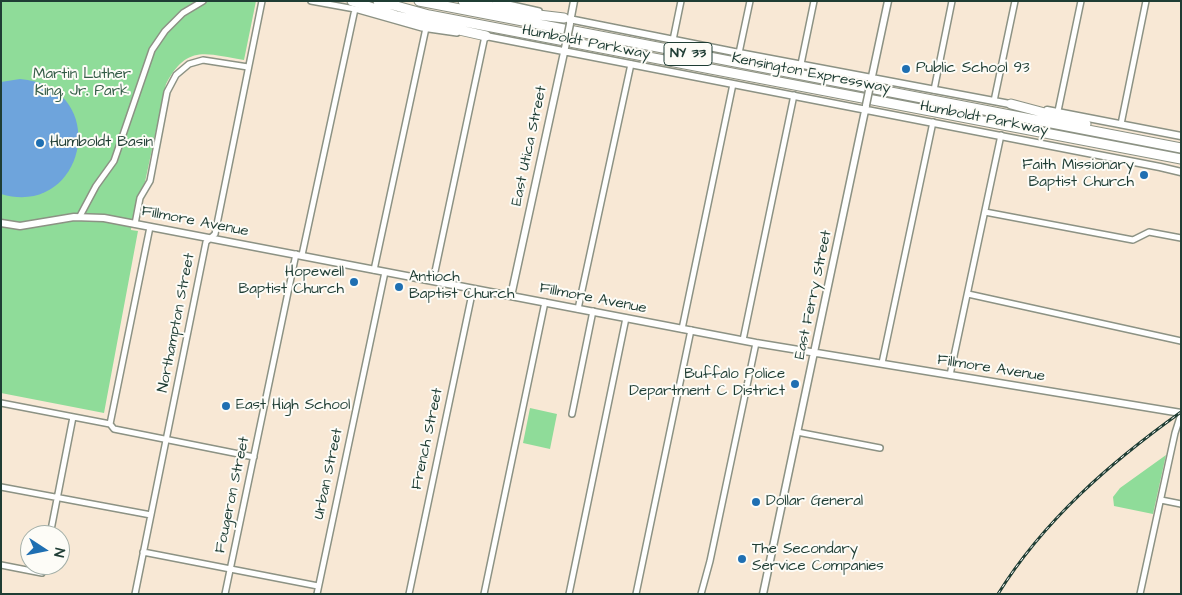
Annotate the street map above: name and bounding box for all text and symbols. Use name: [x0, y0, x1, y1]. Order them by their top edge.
street label: Humboldt Parkway: [520, 22, 652, 64]
road number: NY 33: [664, 42, 712, 66]
street label: Kensington Expressway: [730, 50, 892, 98]
place label: Public School 93: [916, 60, 1030, 78]
marker: Public School 93: [900, 63, 912, 75]
park label: Martin Luther King, Jr. Park: [33, 66, 131, 101]
street label: East Utica Street: [508, 84, 552, 208]
street label: Humboldt Parkway: [918, 98, 1050, 140]
place label: Humboldt Basin: [50, 134, 153, 152]
marker: Humboldt Basin: [34, 137, 46, 149]
place label: Faith Missionary Baptist Church: [1022, 157, 1134, 192]
marker: Faith Missionary Baptist Church: [1138, 169, 1150, 181]
street label: Fillmore Avenue: [140, 203, 250, 241]
street label: East Ferry Street: [792, 229, 836, 361]
street label: Northampton Street: [155, 252, 199, 394]
place label: Hopewell Baptist Church: [239, 264, 344, 299]
place label: Antioch Baptist Church: [409, 269, 514, 304]
marker: Hopewell Baptist Church: [348, 276, 360, 288]
street label: Fillmore Avenue: [538, 280, 648, 318]
marker: Antioch Baptist Church: [393, 281, 405, 293]
street label: Fillmore Avenue: [936, 352, 1046, 386]
place label: Buffalo Police Department C District: [629, 366, 785, 401]
marker: Buffalo Police Department C District: [789, 378, 801, 390]
street label: French Street: [408, 387, 448, 491]
place label: East High School: [236, 397, 350, 415]
marker: East High School: [220, 400, 232, 412]
street label: Urban Street: [311, 427, 347, 521]
street label: Fougeron Street: [212, 435, 254, 555]
place label: Dollar General: [766, 493, 863, 511]
marker: Dollar General: [750, 496, 762, 508]
north arrow: [20, 525, 70, 575]
place label: The Secondary Service Companies: [752, 541, 884, 576]
text: N: [48, 546, 69, 559]
marker: The Secondary Service Companies: [736, 553, 748, 565]

